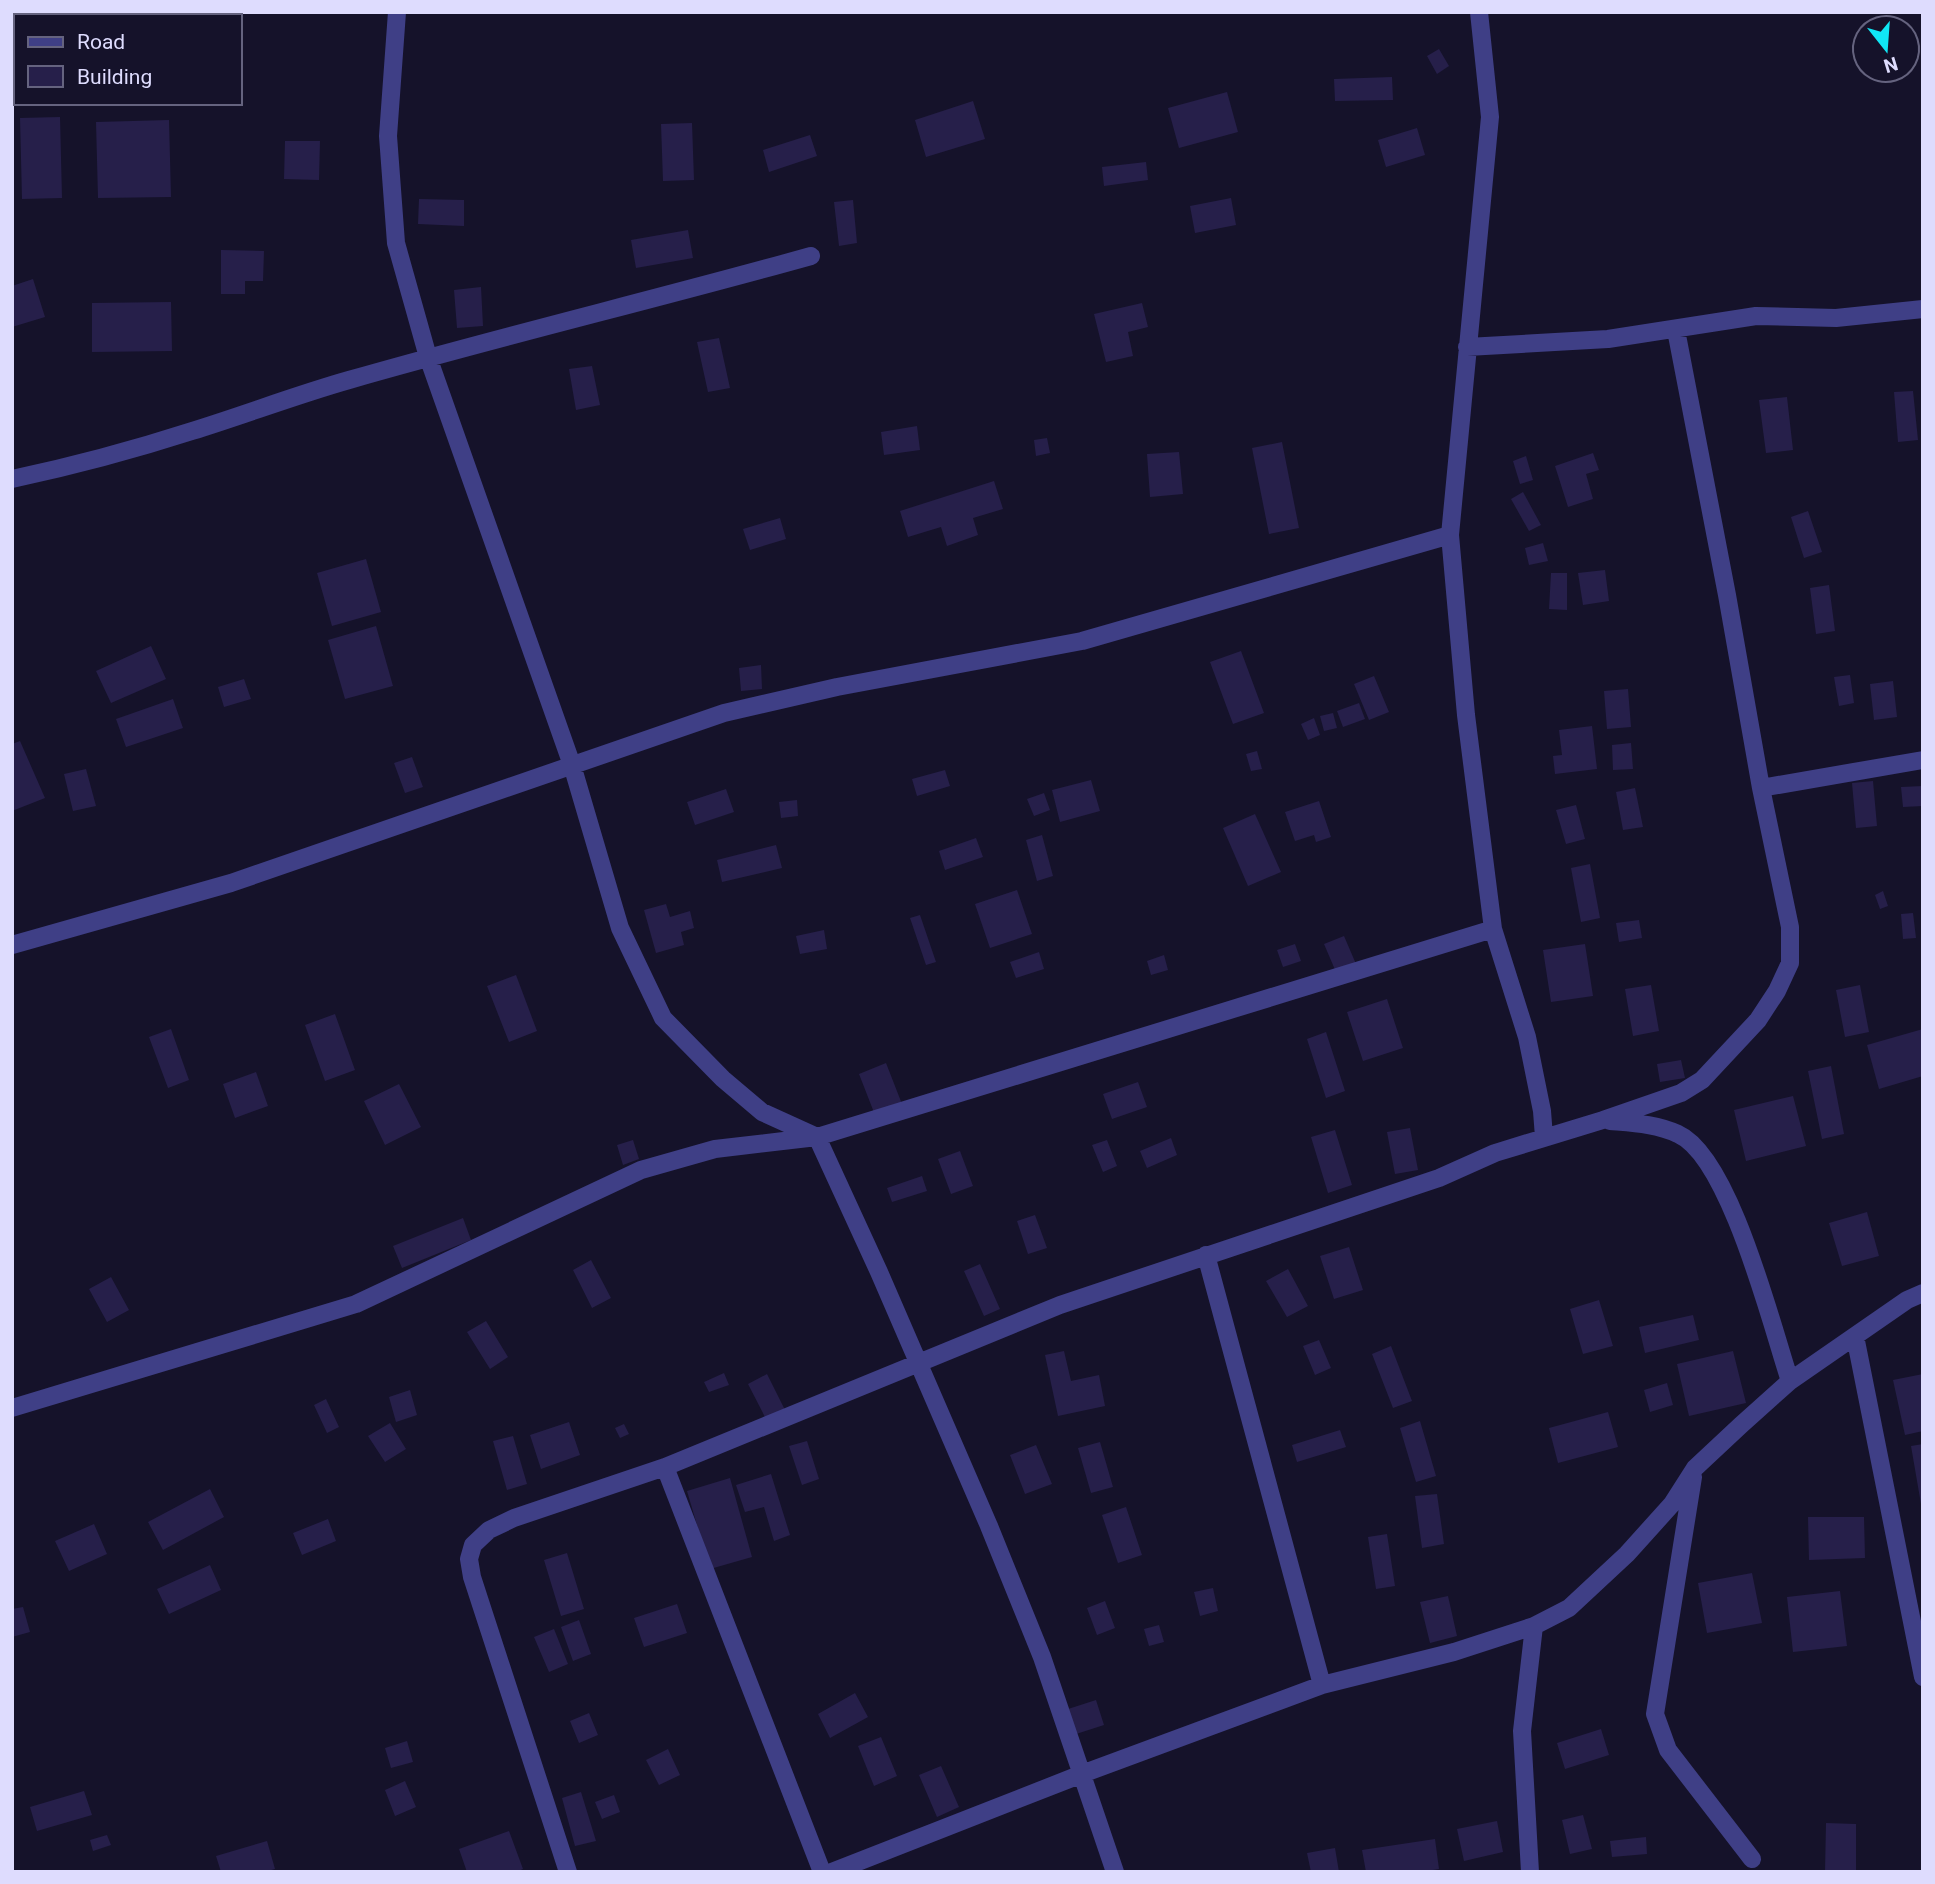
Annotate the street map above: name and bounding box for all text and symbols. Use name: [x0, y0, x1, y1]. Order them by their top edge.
legend: [14, 14, 242, 105]
north arrow: [1851, 14, 1921, 84]
text: Road: [77, 30, 125, 54]
text: N: [1881, 52, 1901, 78]
text: Building: [77, 65, 152, 89]

